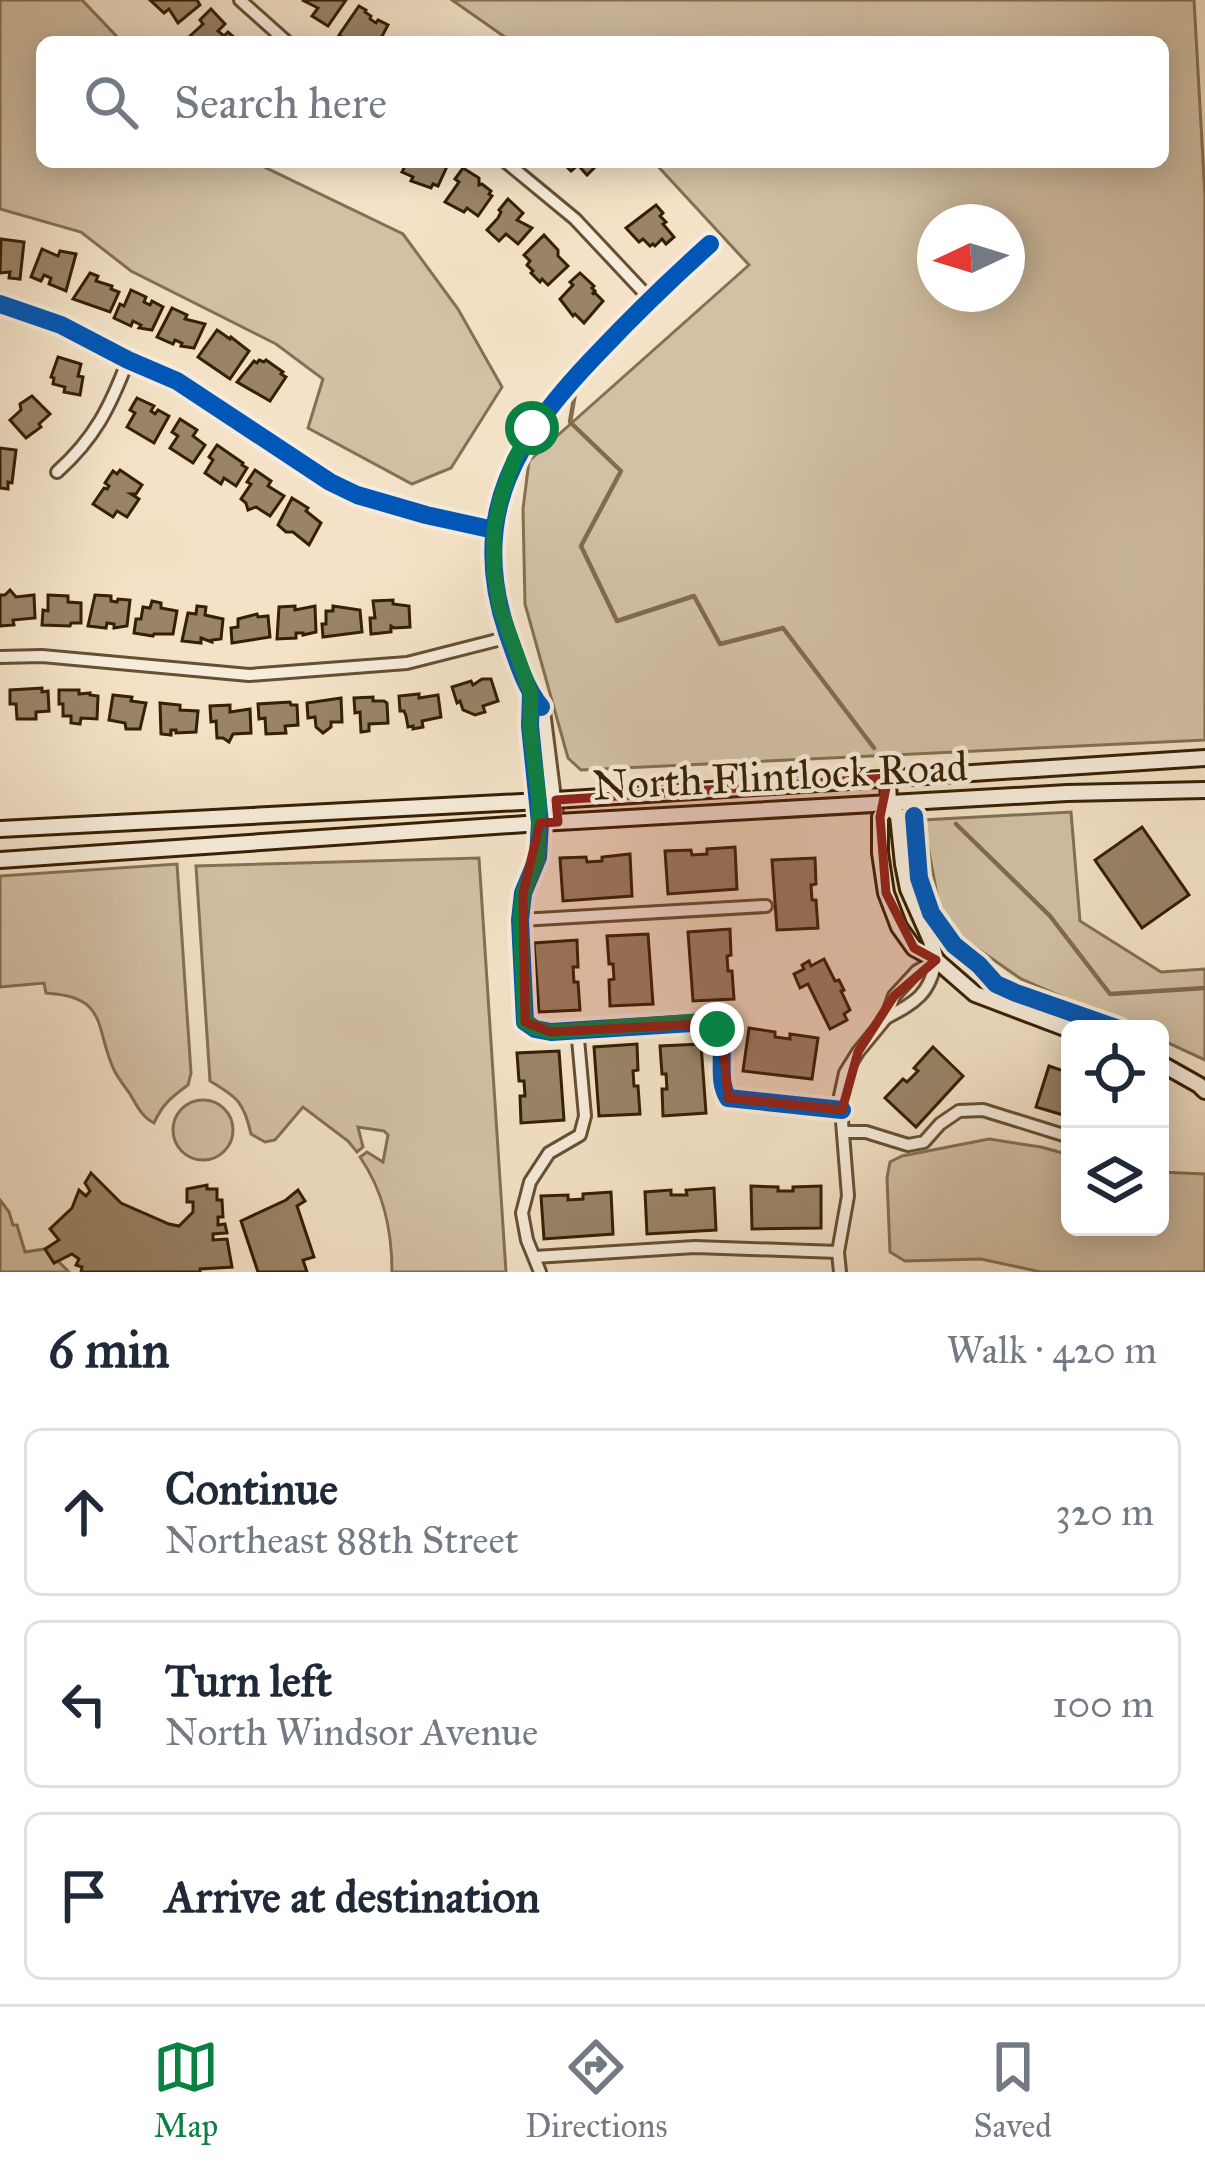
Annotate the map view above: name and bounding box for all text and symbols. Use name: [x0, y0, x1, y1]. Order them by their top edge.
search box: [36, 36, 1169, 168]
icon: search: [78, 69, 144, 135]
text: Search here: [174, 75, 387, 130]
north arrow: [917, 204, 1025, 312]
route start: [505, 401, 559, 455]
street label: North Flintlock Road: [591, 740, 969, 812]
route end: [690, 1002, 744, 1056]
map controls: [1061, 1020, 1169, 1236]
button: locate: [1061, 1020, 1169, 1128]
button: layers: [1061, 1128, 1169, 1236]
text: 6 min: [48, 1319, 170, 1381]
text: Walk · 420 m: [947, 1326, 1157, 1374]
text: Continue: [165, 1461, 338, 1516]
icon: ahead: [51, 1479, 117, 1545]
text: 320 m: [1055, 1488, 1154, 1536]
text: Northeast 88th Street: [165, 1516, 519, 1564]
text: Turn left: [165, 1653, 332, 1708]
icon: left: [51, 1671, 117, 1737]
text: 100 m: [1052, 1680, 1154, 1728]
text: North Windsor Avenue: [165, 1708, 538, 1756]
icon: arrive: [51, 1863, 117, 1929]
text: Arrive at destination: [165, 1869, 540, 1924]
tab: Map: [153, 2034, 219, 2146]
tab: Directions: [525, 2034, 667, 2146]
tab: Saved: [974, 2034, 1052, 2146]

